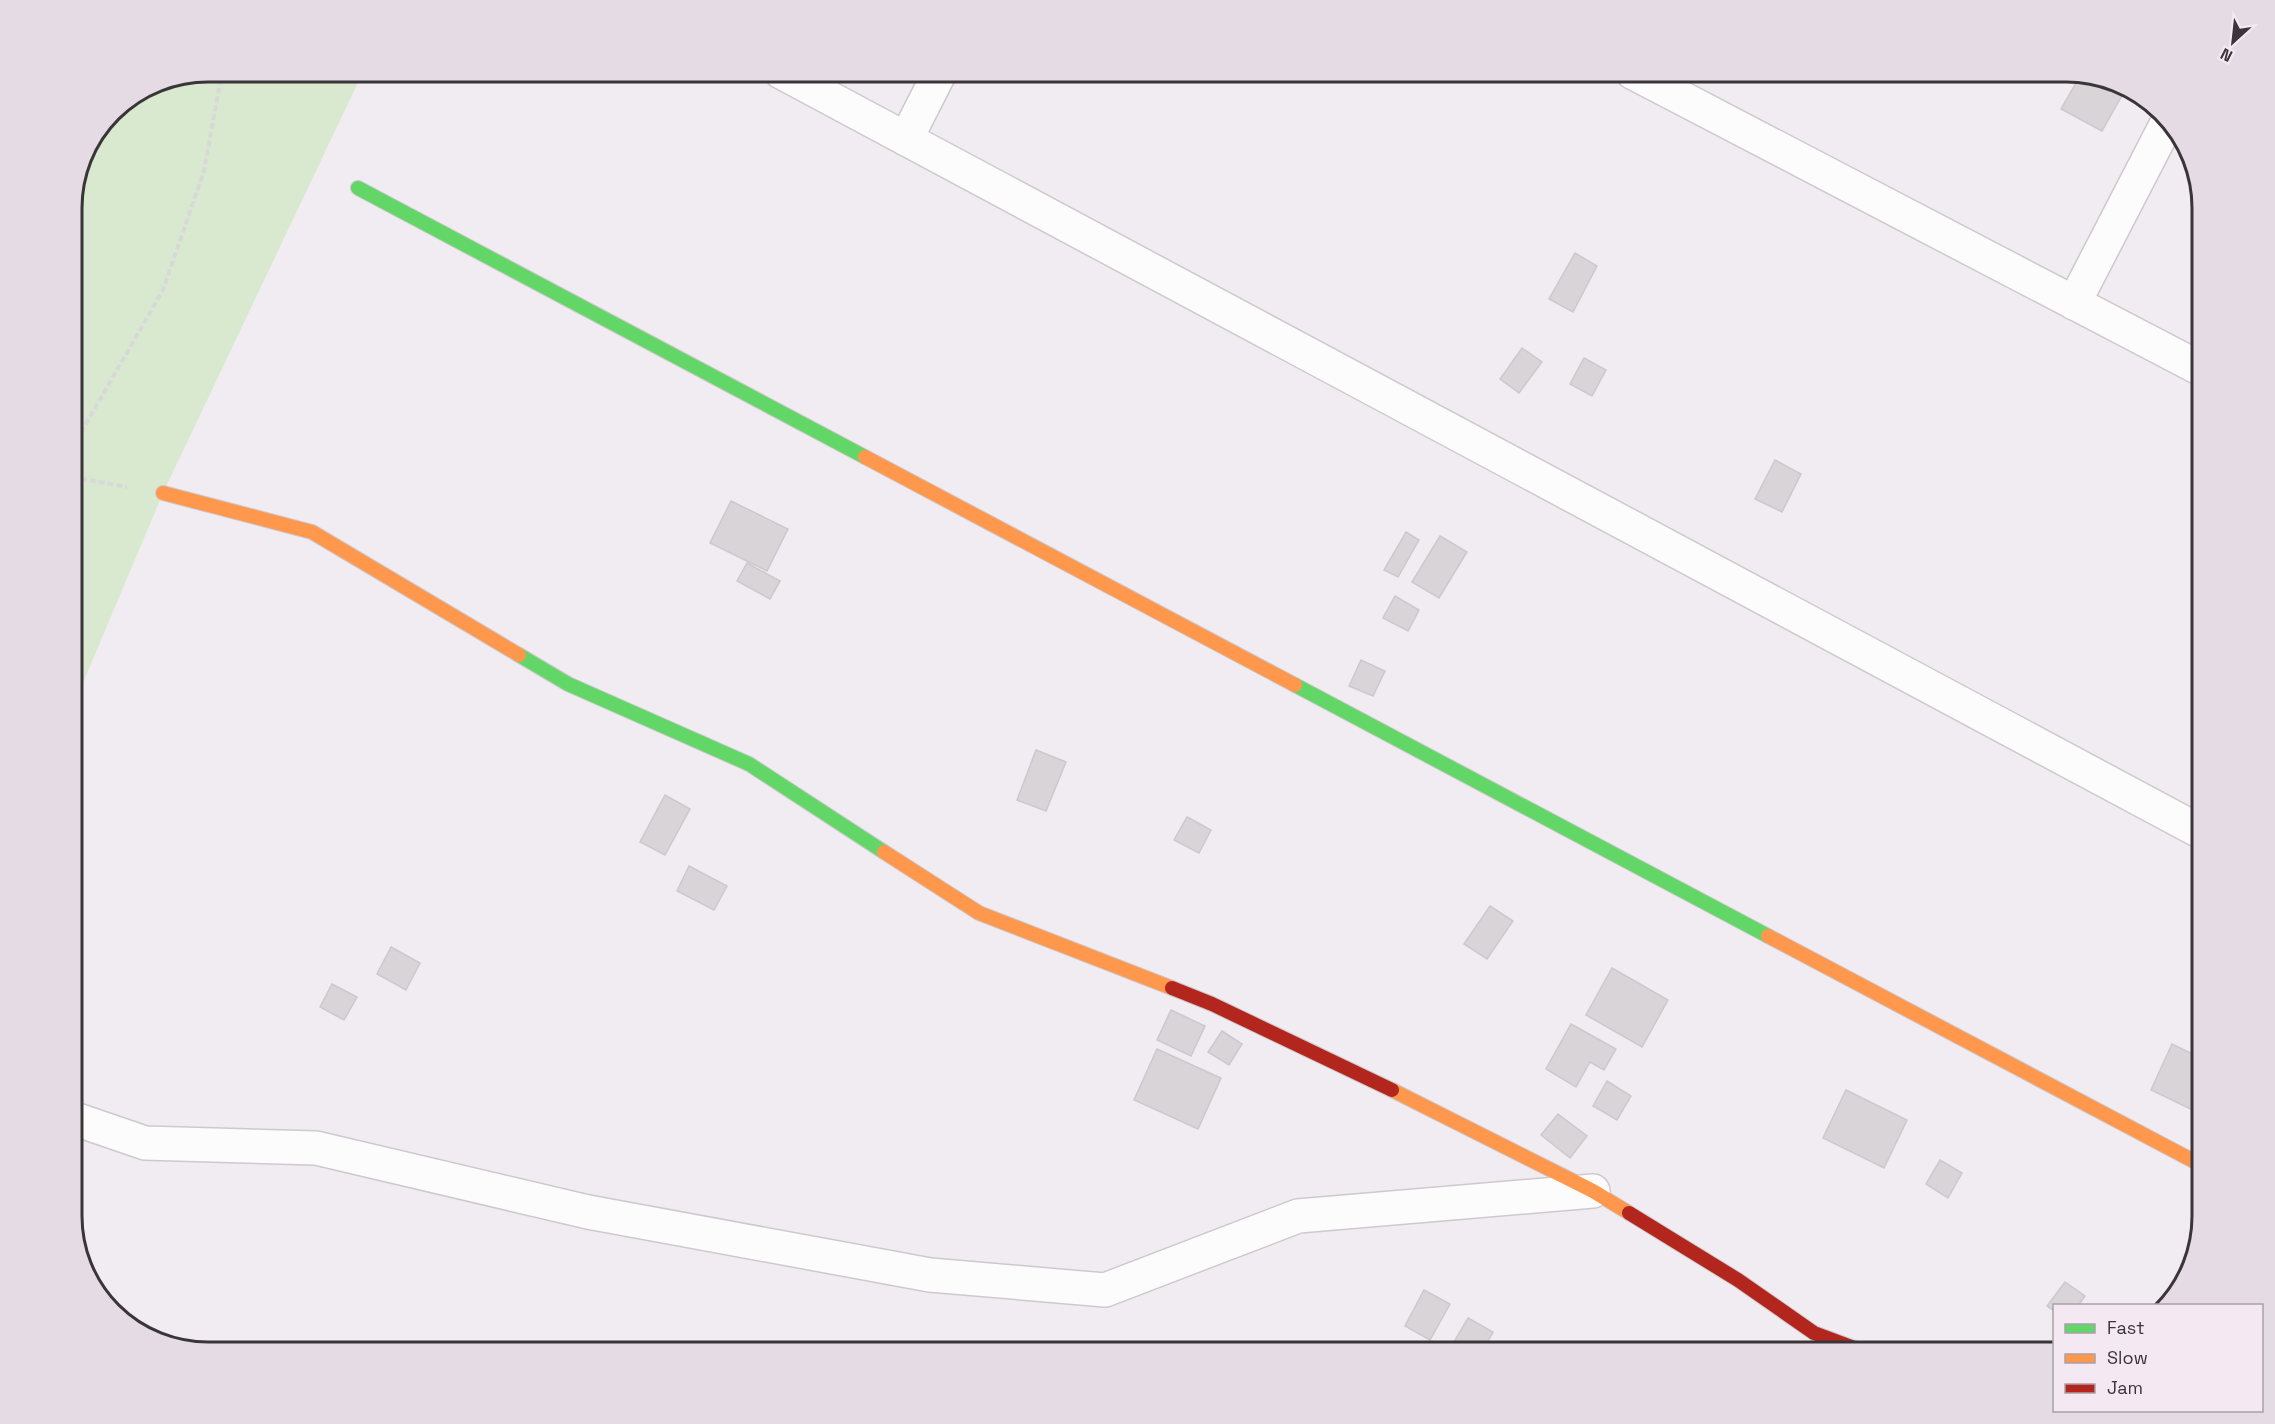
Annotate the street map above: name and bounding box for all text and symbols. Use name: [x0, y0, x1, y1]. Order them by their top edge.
north arrow: [2203, 12, 2263, 72]
text: N: [2217, 43, 2236, 67]
legend: [2053, 1304, 2263, 1412]
text: Fast: [2107, 1316, 2144, 1339]
text: Slow: [2107, 1346, 2148, 1369]
text: Jam: [2107, 1376, 2143, 1399]

